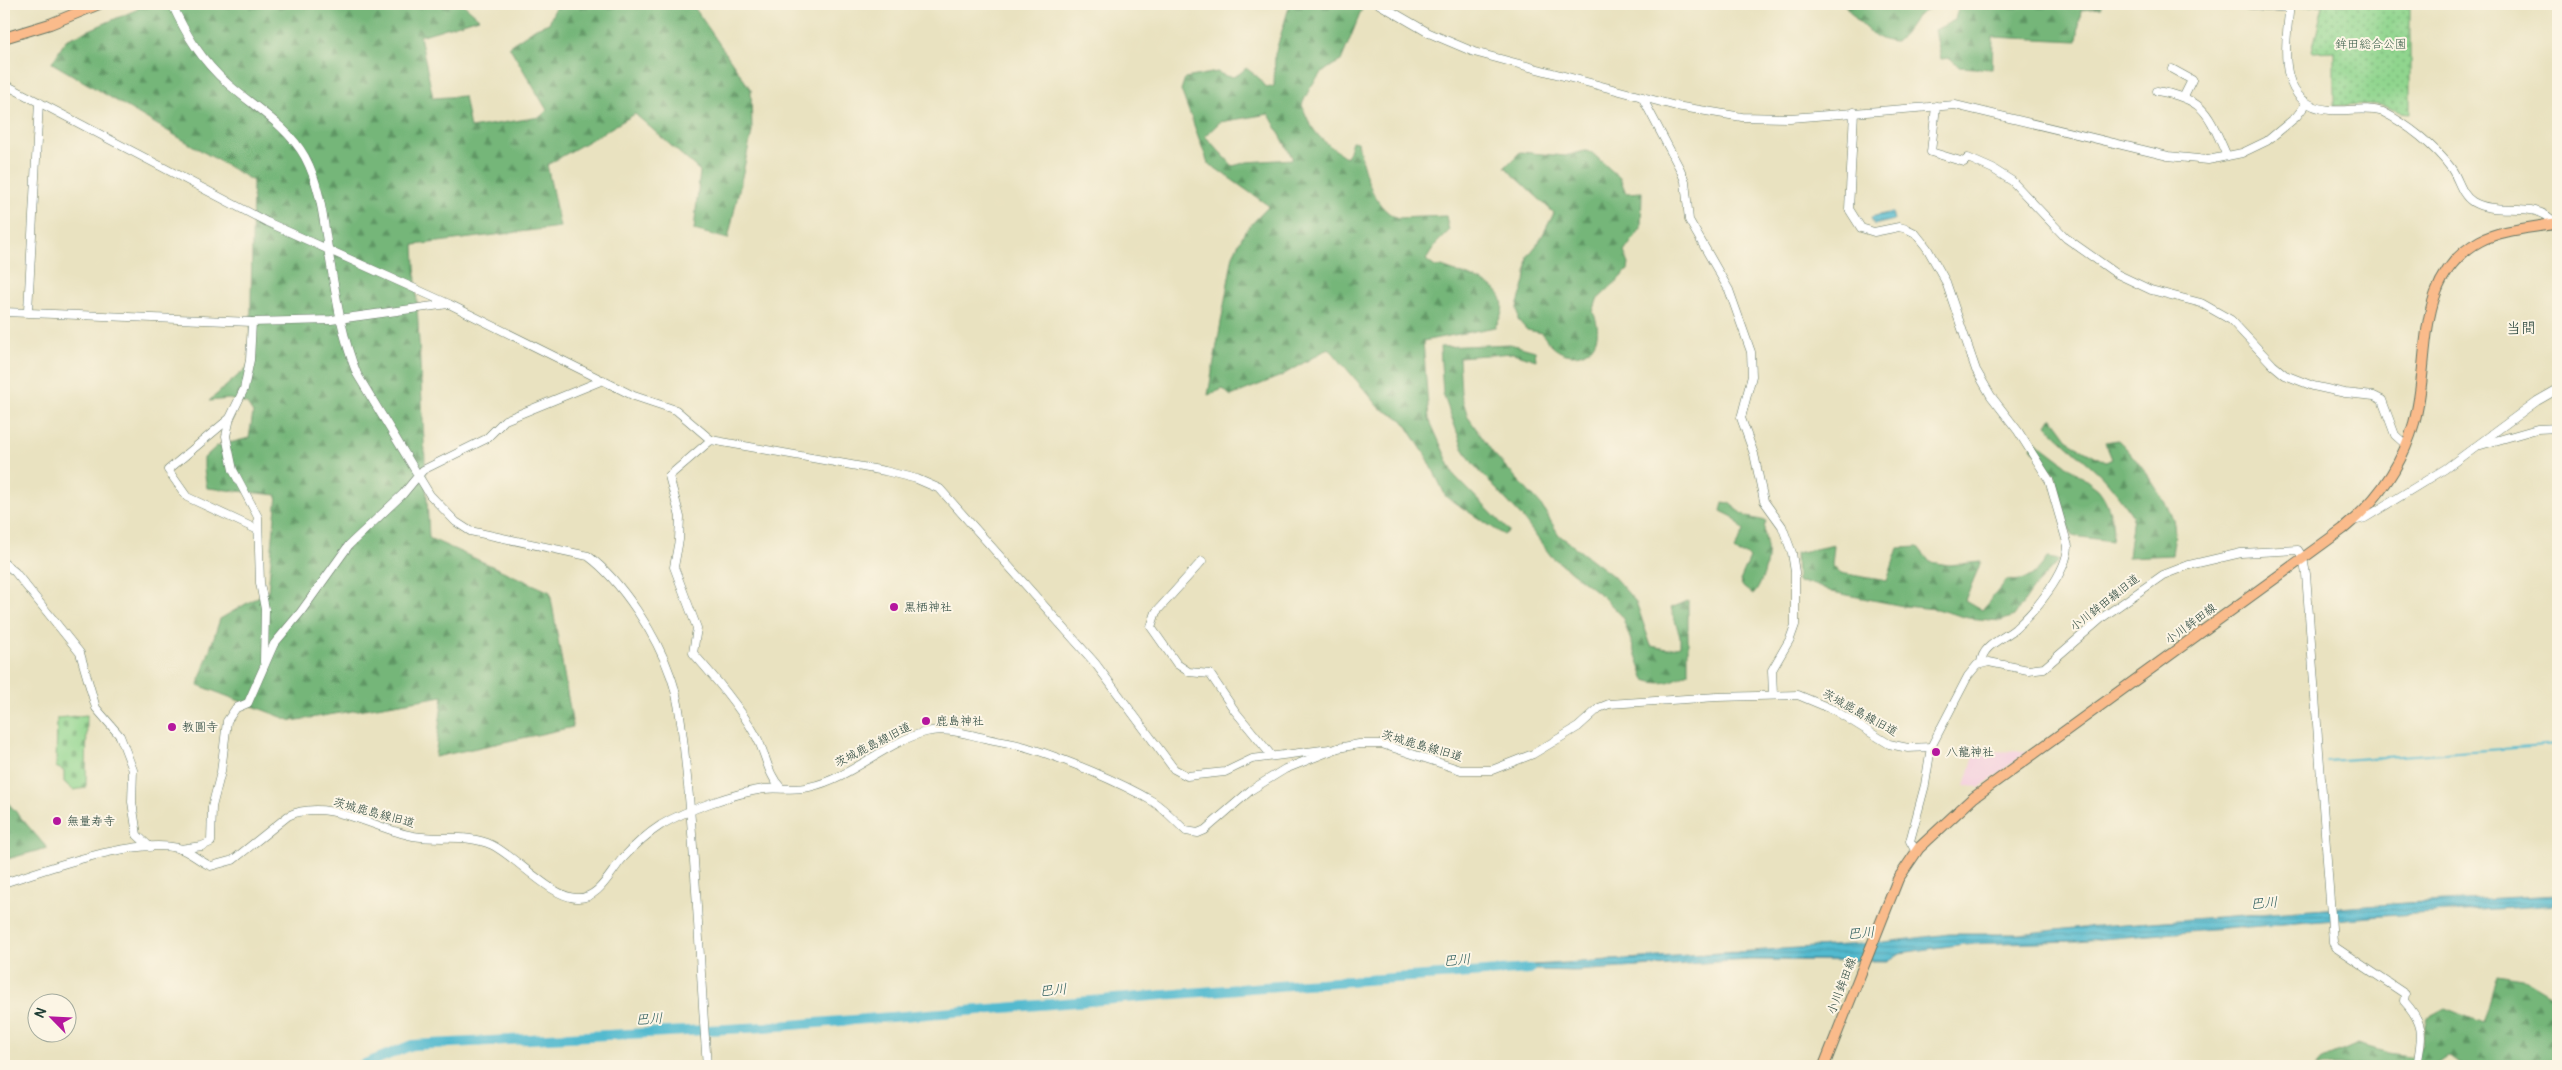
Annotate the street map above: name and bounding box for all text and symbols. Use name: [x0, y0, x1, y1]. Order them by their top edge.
park label: 鉾田総合公園: [2335, 37, 2407, 52]
district label: 当間: [2506, 319, 2536, 338]
street label: 小川鉾田線旧道: [2067, 571, 2143, 635]
place label: 黒栖神社: [904, 600, 952, 615]
street label: 小川鉾田線: [2162, 600, 2220, 648]
marker: 黒栖神社: [888, 601, 900, 613]
street label: 茨城鹿島線旧道: [1820, 686, 1900, 740]
place label: 鹿島神社: [936, 714, 984, 729]
marker: 鹿島神社: [920, 715, 932, 727]
street label: 茨城鹿島線旧道: [832, 719, 914, 771]
place label: 教圓寺: [182, 720, 218, 735]
marker: 教圓寺: [166, 721, 178, 733]
street label: 茨城鹿島線旧道: [1380, 727, 1464, 765]
place label: 八龍神社: [1946, 745, 1994, 760]
marker: 八龍神社: [1930, 746, 1942, 758]
street label: 茨城鹿島線旧道: [331, 795, 417, 831]
place label: 無量寿寺: [67, 814, 115, 829]
marker: 無量寿寺: [51, 815, 63, 827]
water label: 巴川: [2249, 894, 2279, 912]
water label: 巴川: [1846, 924, 1876, 942]
water label: 巴川: [1442, 951, 1472, 969]
street label: 小川鉾田線: [1824, 955, 1860, 1017]
water label: 巴川: [1038, 980, 1068, 1000]
north arrow: [28, 992, 78, 1042]
text: N: [31, 1005, 50, 1021]
water label: 巴川: [635, 1010, 663, 1028]

